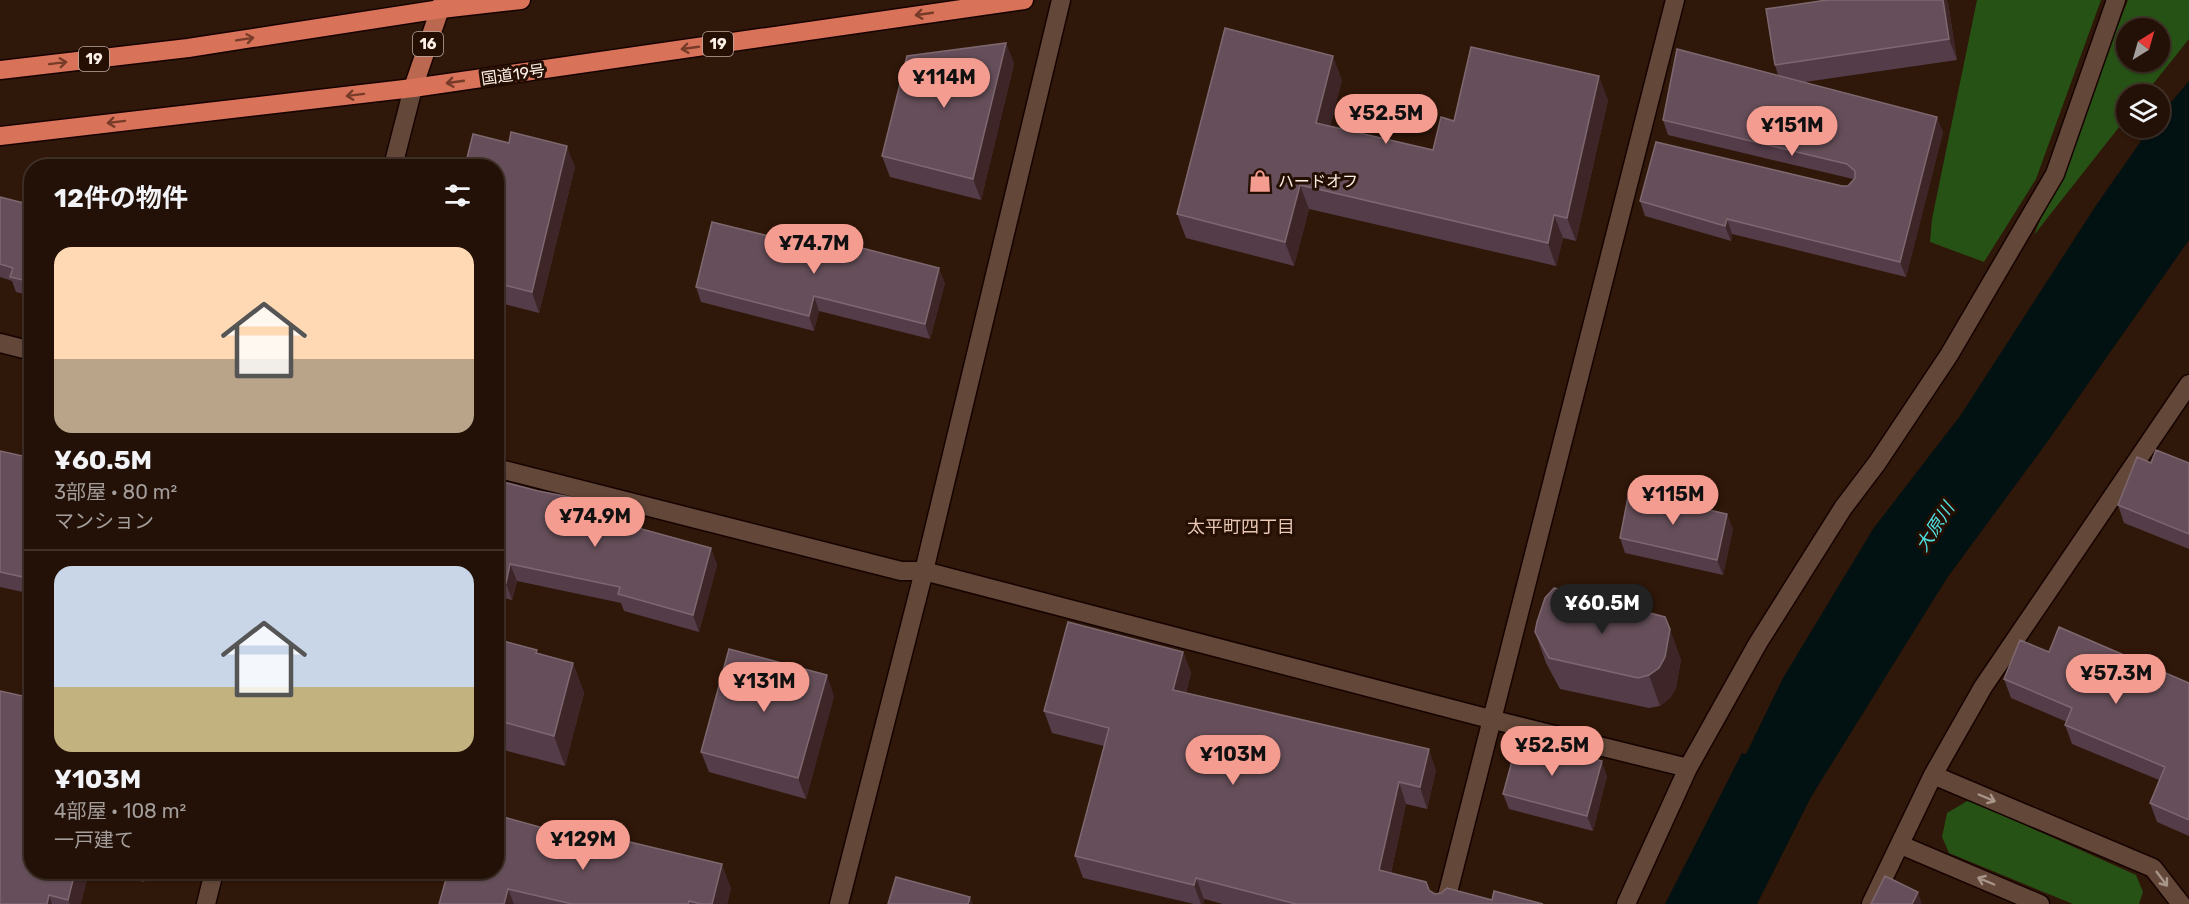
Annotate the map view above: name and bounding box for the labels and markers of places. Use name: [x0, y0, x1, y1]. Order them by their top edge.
pin: ¥114M: [902, 58, 986, 109]
pin: ¥52.5M: [1337, 94, 1435, 145]
pin: ¥151M: [1750, 106, 1834, 157]
shop icon: ハードオフ: [1247, 168, 1273, 194]
place label: ハードオフ: [1278, 172, 1358, 191]
pin: ¥74.7M: [765, 224, 863, 275]
pin: ¥115M: [1631, 475, 1715, 526]
pin: ¥74.9M: [546, 497, 644, 548]
pin: ¥60.5M: [1553, 584, 1651, 635]
pin: ¥57.3M: [2067, 654, 2165, 705]
pin: ¥131M: [722, 662, 806, 713]
pin: ¥52.5M: [1503, 726, 1601, 777]
pin: ¥103M: [1191, 735, 1275, 786]
pin: ¥129M: [541, 820, 625, 871]

